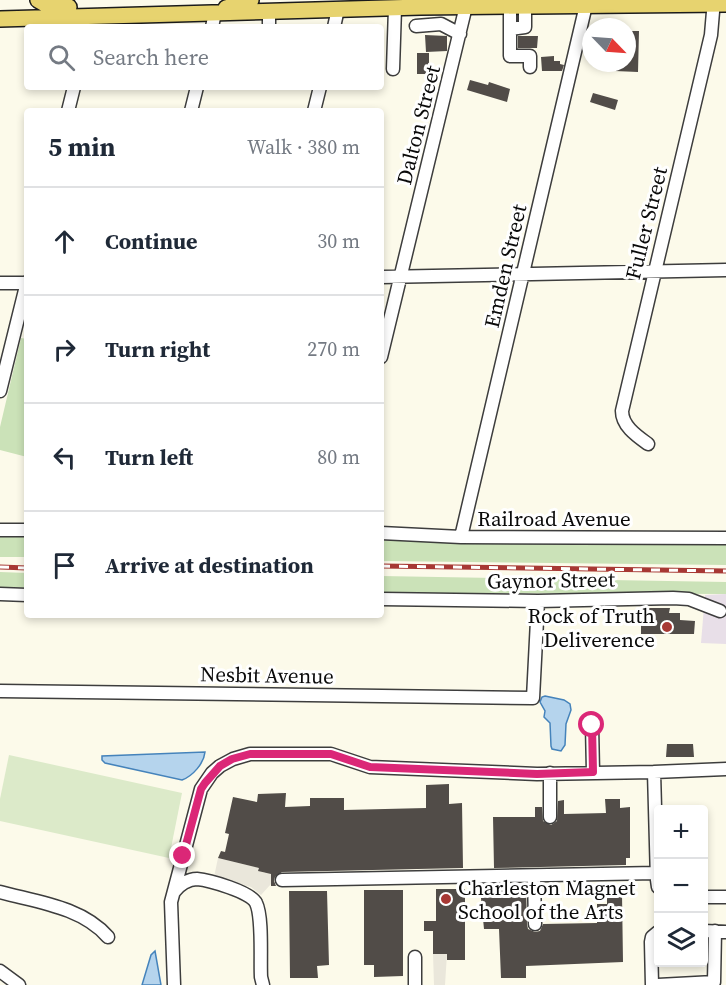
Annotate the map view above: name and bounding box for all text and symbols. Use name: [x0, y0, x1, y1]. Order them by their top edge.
north arrow: [582, 18, 636, 72]
search box: [24, 24, 384, 90]
icon: search: [45, 41, 78, 74]
text: Search here: [93, 42, 209, 72]
street label: Dalton Street: [389, 62, 447, 188]
text: 5 min: [48, 129, 115, 165]
text: Walk · 380 m: [247, 133, 360, 161]
street label: Fuller Street: [618, 163, 674, 282]
street label: Emden Street: [477, 201, 533, 331]
icon: ahead: [48, 225, 81, 258]
text: Continue: [105, 226, 198, 256]
text: 30 m: [317, 227, 360, 255]
icon: right: [48, 333, 81, 366]
text: Turn right: [105, 334, 210, 364]
text: 270 m: [307, 335, 360, 363]
icon: left: [48, 441, 81, 474]
text: Turn left: [105, 442, 193, 472]
text: 80 m: [317, 443, 360, 471]
street label: Railroad Avenue: [477, 504, 631, 533]
icon: arrive: [48, 549, 81, 582]
text: Arrive at destination: [105, 550, 314, 580]
street label: Gaynor Street: [487, 564, 615, 596]
place label: Rock of Truth Deliverence: [528, 601, 655, 654]
marker: Rock of Truth Deliverence: [660, 620, 674, 634]
street label: Nesbit Avenue: [200, 659, 334, 691]
route start: [578, 711, 604, 737]
map controls: [654, 805, 708, 967]
button: +: [654, 805, 708, 859]
route end: [169, 842, 195, 868]
button: −: [654, 859, 708, 913]
place label: Charleston Magnet School of the Arts: [458, 873, 635, 926]
marker: Charleston Magnet School of the Arts: [439, 892, 453, 906]
button: layers: [654, 913, 708, 967]

